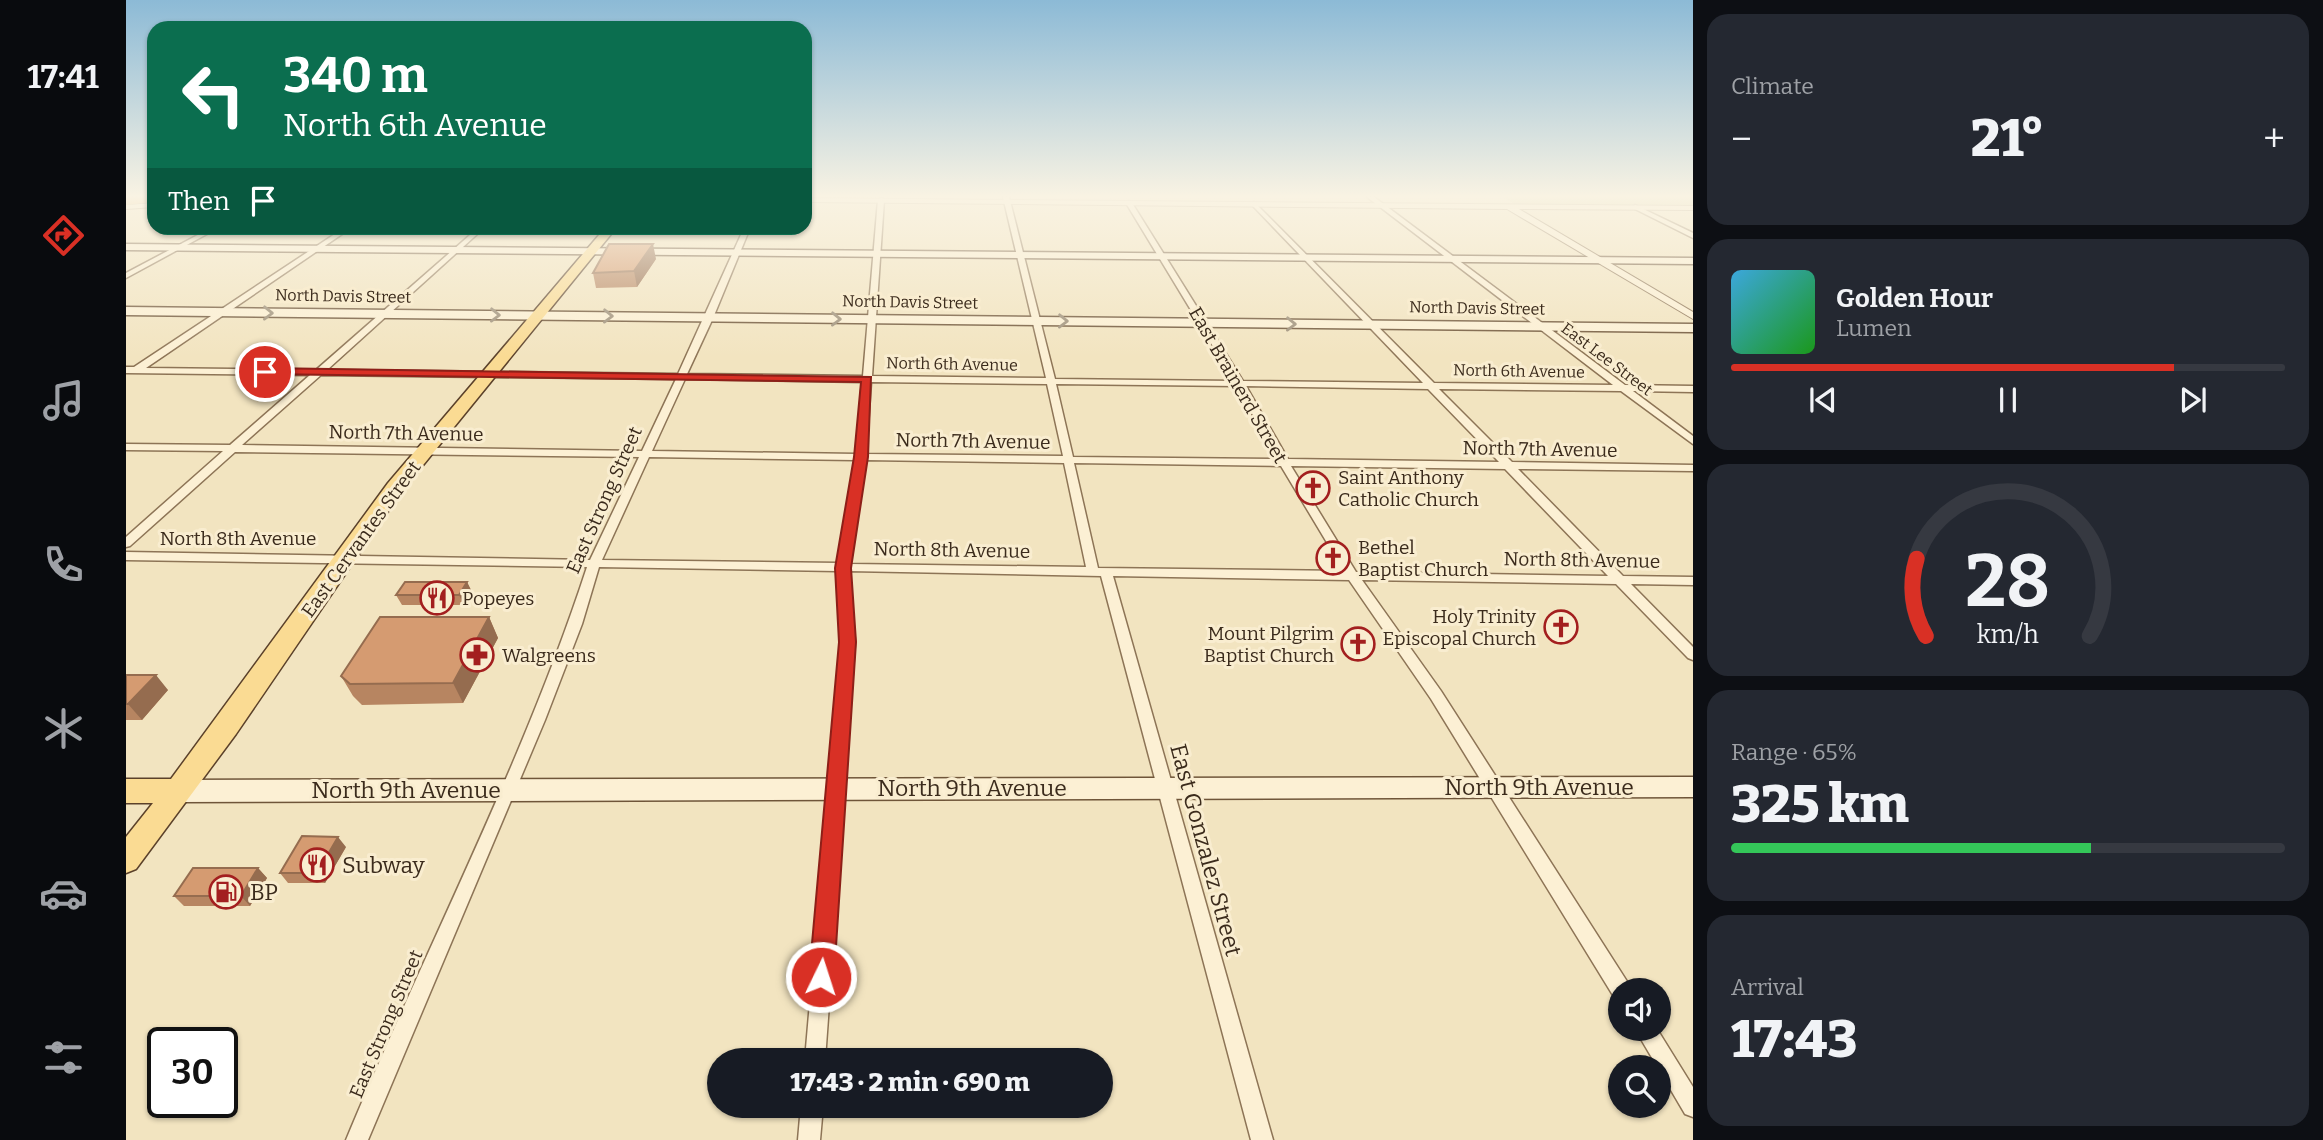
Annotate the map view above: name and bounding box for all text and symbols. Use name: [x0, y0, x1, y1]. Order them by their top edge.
text: 340 m: [283, 46, 428, 105]
icon: left: [168, 49, 259, 140]
text: 17:41: [27, 58, 99, 96]
text: Climate: [1731, 72, 1814, 100]
text: North 6th Avenue: [283, 106, 547, 144]
text: 21°: [1971, 107, 2044, 170]
text: −: [1731, 116, 1752, 162]
text: +: [2263, 116, 2285, 162]
icon: arrive: [244, 182, 282, 220]
text: Then: [168, 186, 230, 217]
icon: directions: [39, 211, 88, 260]
text: Golden Hour: [1836, 283, 1993, 314]
street label: North Davis Street: [275, 285, 411, 307]
street label: North Davis Street: [842, 291, 978, 313]
street label: North Davis Street: [1409, 297, 1545, 319]
street label: East Brainerd Street: [1184, 303, 1292, 467]
one-way arrow: [263, 305, 273, 321]
one-way arrow: [490, 307, 501, 323]
one-way arrow: [603, 308, 614, 324]
one-way arrow: [831, 311, 841, 327]
one-way arrow: [1058, 313, 1069, 329]
text: Lumen: [1836, 314, 1912, 342]
one-way arrow: [1285, 316, 1296, 331]
street label: East Lee Street: [1558, 318, 1657, 400]
pin: [235, 342, 295, 402]
icon: arrive: [246, 353, 284, 391]
street label: North 6th Avenue: [886, 353, 1018, 375]
street label: North 6th Avenue: [1453, 360, 1585, 382]
icon: music: [39, 376, 88, 425]
icon: previous: [1804, 381, 1842, 419]
icon: pause: [1989, 381, 2027, 419]
icon: next: [2174, 381, 2212, 419]
street label: North 7th Avenue: [328, 420, 484, 446]
street label: East Strong Street: [561, 423, 647, 577]
street label: North 7th Avenue: [895, 428, 1051, 454]
street label: North 7th Avenue: [1462, 436, 1618, 462]
street label: East Cervantes Street: [296, 456, 426, 622]
place label: Saint Anthony Catholic Church: [1338, 466, 1479, 511]
church icon: Saint Anthony Catholic Church: [1294, 469, 1332, 507]
street label: North 8th Avenue: [160, 527, 316, 550]
place label: Bethel Baptist Church: [1358, 536, 1488, 581]
street label: North 8th Avenue: [873, 537, 1031, 563]
text: 28: [1966, 538, 2050, 625]
church icon: Bethel Baptist Church: [1314, 539, 1352, 577]
icon: phone: [39, 540, 88, 589]
street label: North 8th Avenue: [1503, 547, 1661, 573]
restaurant icon: Popeyes: [418, 579, 456, 617]
place label: Popeyes: [462, 587, 534, 610]
place label: Holy Trinity Episcopal Church: [1383, 605, 1537, 650]
church icon: Holy Trinity Episcopal Church: [1542, 608, 1580, 646]
text: km/h: [1977, 620, 2039, 650]
place label: Mount Pilgrim Baptist Church: [1204, 622, 1334, 667]
church icon: Mount Pilgrim Baptist Church: [1339, 625, 1377, 663]
pharmacy icon: Walgreens: [458, 636, 496, 674]
place label: Walgreens: [502, 644, 596, 667]
icon: climate: [39, 704, 88, 753]
text: Range · 65%: [1731, 738, 1857, 766]
street label: East Gonzalez Street: [1164, 741, 1248, 959]
street label: North 9th Avenue: [1444, 773, 1634, 801]
text: 325 km: [1731, 773, 1909, 836]
street label: North 9th Avenue: [877, 774, 1067, 802]
street label: North 9th Avenue: [311, 776, 501, 804]
restaurant icon: Subway: [298, 846, 336, 884]
place label: Subway: [342, 851, 425, 879]
icon: car: [39, 869, 88, 918]
fuel station icon: BP: [207, 873, 245, 911]
place label: BP: [250, 878, 278, 906]
position arrow: [784, 940, 858, 1014]
street label: East Strong Street: [344, 946, 428, 1101]
text: Arrival: [1731, 973, 1804, 1001]
map controls: [1608, 978, 1671, 1118]
button: sound: [1608, 978, 1671, 1041]
text: 17:43: [1731, 1008, 1857, 1071]
speed limit sign: 30: [147, 1027, 238, 1118]
icon: filters: [39, 1033, 88, 1082]
button: search: [1608, 1055, 1671, 1118]
text: 17:43 · 2 min · 690 m: [790, 1067, 1030, 1098]

